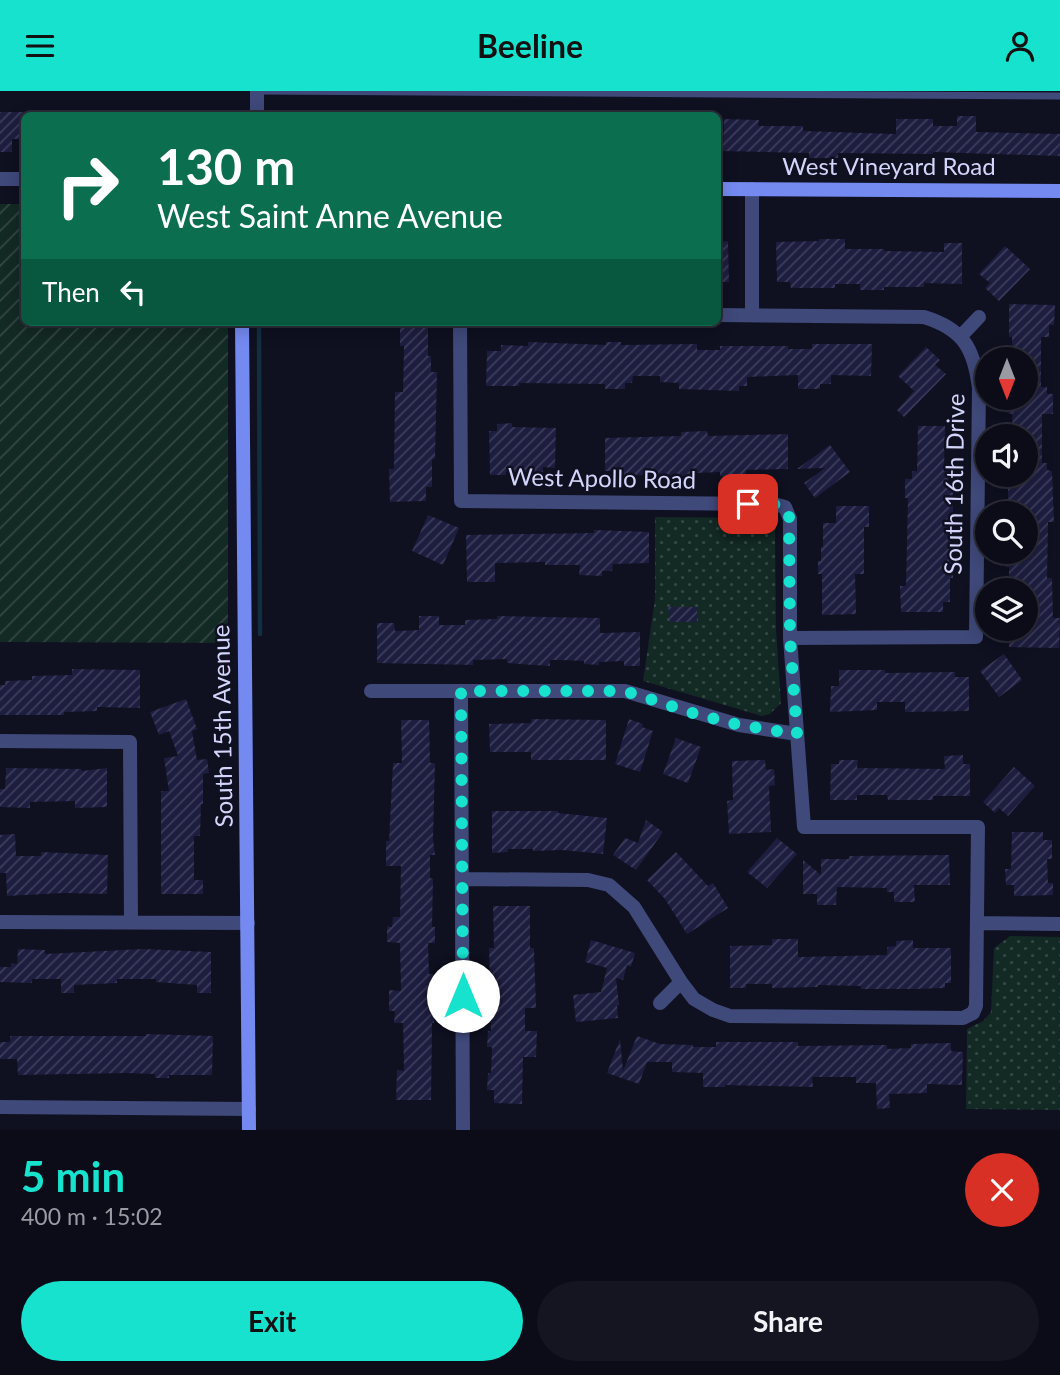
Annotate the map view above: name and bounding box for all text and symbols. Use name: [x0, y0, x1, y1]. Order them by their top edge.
text: Beeline: [477, 26, 583, 65]
icon: menu: [21, 27, 59, 65]
icon: person: [1001, 27, 1039, 65]
text: 130 m: [157, 137, 295, 195]
icon: right: [42, 140, 133, 231]
street label: West Vineyard Road: [782, 151, 996, 180]
text: West Saint Anne Avenue: [157, 196, 503, 235]
icon: left: [114, 273, 152, 311]
text: Then: [42, 276, 100, 308]
north arrow: [975, 347, 1038, 409]
map controls: [975, 347, 1038, 641]
street label: South 16th Drive: [937, 393, 970, 575]
button: sound: [975, 424, 1038, 487]
street label: West Apollo Road: [508, 461, 696, 494]
pin: [718, 474, 778, 534]
icon: arrive: [729, 485, 767, 523]
button: search: [975, 501, 1038, 564]
button: layers: [975, 578, 1038, 641]
street label: South 15th Avenue: [205, 624, 238, 828]
position arrow: [426, 959, 500, 1033]
text: 5 min: [21, 1151, 125, 1201]
button: close: [965, 1153, 1039, 1227]
text: 400 m · 15:02: [21, 1202, 163, 1230]
button: Exit: [21, 1281, 523, 1361]
button: Share: [537, 1281, 1039, 1361]

